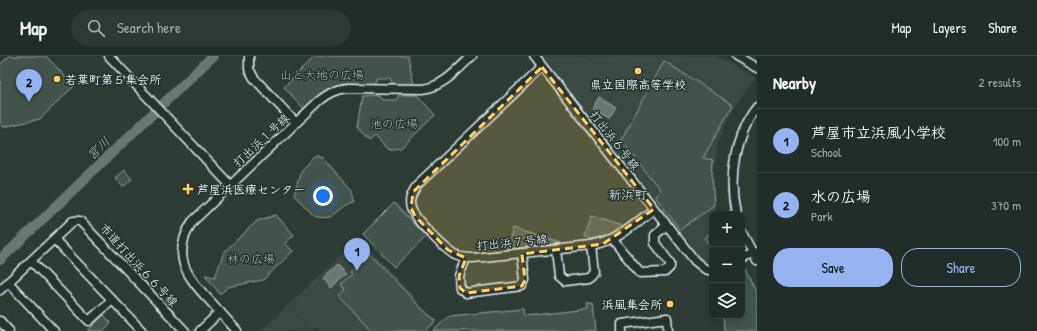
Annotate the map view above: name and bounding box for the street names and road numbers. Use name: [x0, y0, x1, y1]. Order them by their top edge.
street label: 打出浜６号線: [586, 106, 644, 174]
street label: 打出浜１号線: [229, 109, 293, 171]
street label: 市道打出浜６６号線: [96, 220, 182, 310]
street label: 打出浜７号線: [475, 230, 549, 254]

